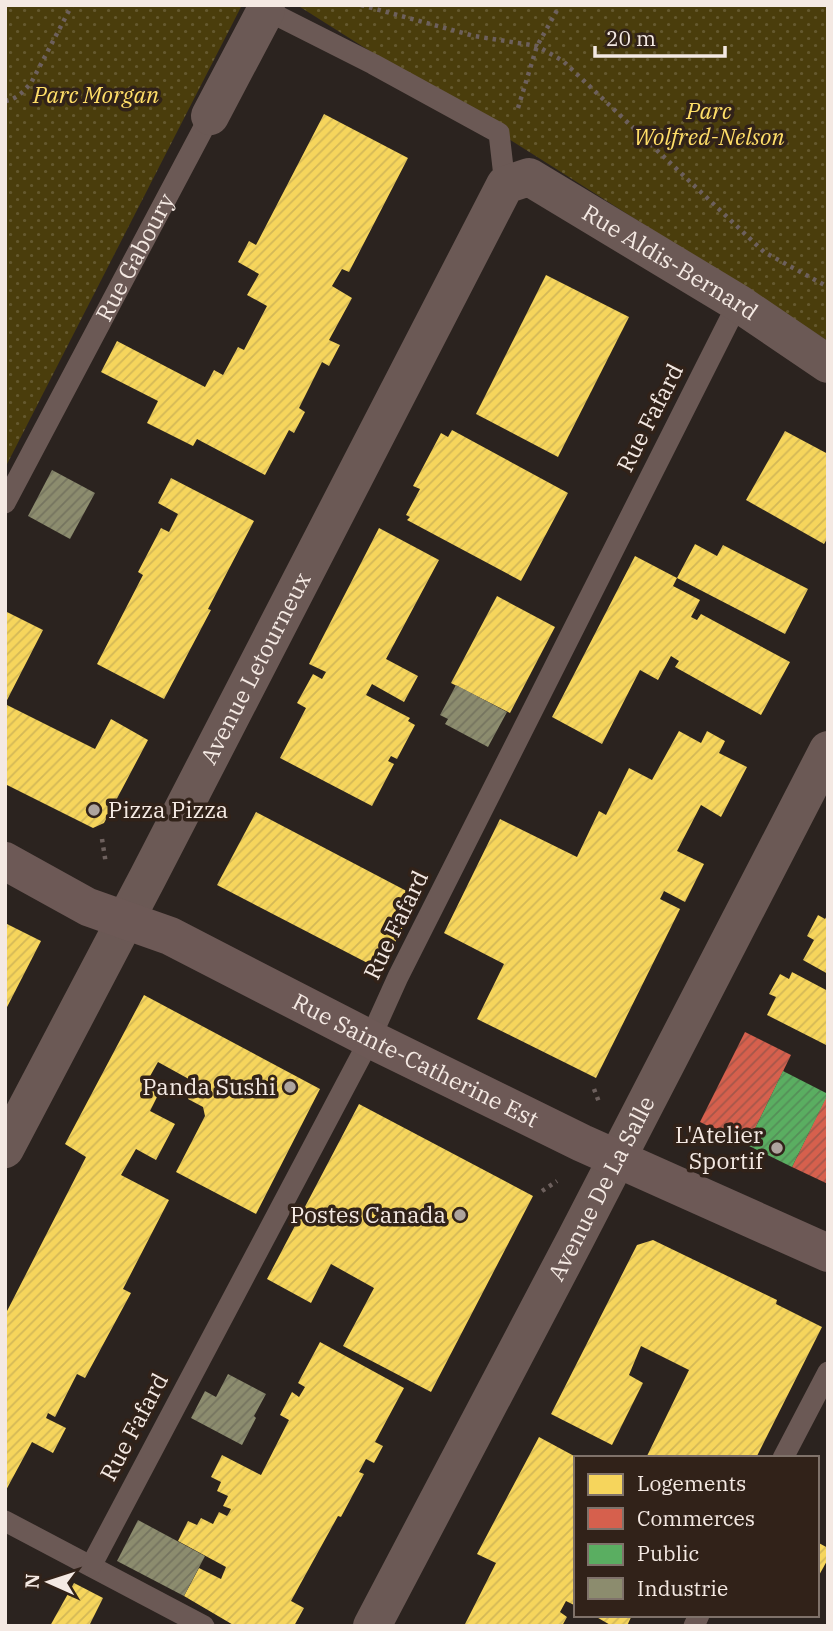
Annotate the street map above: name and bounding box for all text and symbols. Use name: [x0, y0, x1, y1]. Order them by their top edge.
scale bar: [595, 14, 724, 58]
text: 20 m: [606, 24, 656, 52]
park label: Parc Morgan: [32, 79, 159, 109]
park label: Parc Wolfred-Nelson: [633, 95, 785, 151]
street label: Rue Gaboury: [88, 187, 181, 326]
street label: Rue Aldis-Bernard: [577, 197, 764, 326]
street label: Rue Fafard: [609, 358, 689, 477]
street label: Avenue Letourneux: [193, 567, 317, 769]
place label: Pizza Pizza: [108, 794, 228, 824]
marker: Pizza Pizza: [86, 802, 102, 818]
street label: Rue Fafard: [356, 865, 434, 984]
street label: Rue Sainte-Catherine Est: [288, 986, 544, 1133]
place label: Panda Sushi: [142, 1071, 276, 1101]
marker: Panda Sushi: [282, 1079, 298, 1095]
street label: Avenue De La Salle: [540, 1091, 661, 1286]
place label: L'Atelier Sportif: [675, 1119, 765, 1175]
marker: L'Atelier Sportif: [769, 1140, 785, 1156]
place label: Postes Canada: [290, 1199, 446, 1229]
marker: Postes Canada: [452, 1207, 468, 1223]
street label: Rue Fafard: [92, 1367, 174, 1486]
legend: [574, 1456, 819, 1617]
text: Logements: [637, 1469, 746, 1497]
text: Commerces: [637, 1504, 755, 1532]
text: Public: [637, 1539, 699, 1567]
north arrow: [14, 1547, 84, 1617]
text: N: [20, 1573, 44, 1589]
text: Industrie: [637, 1574, 728, 1602]

